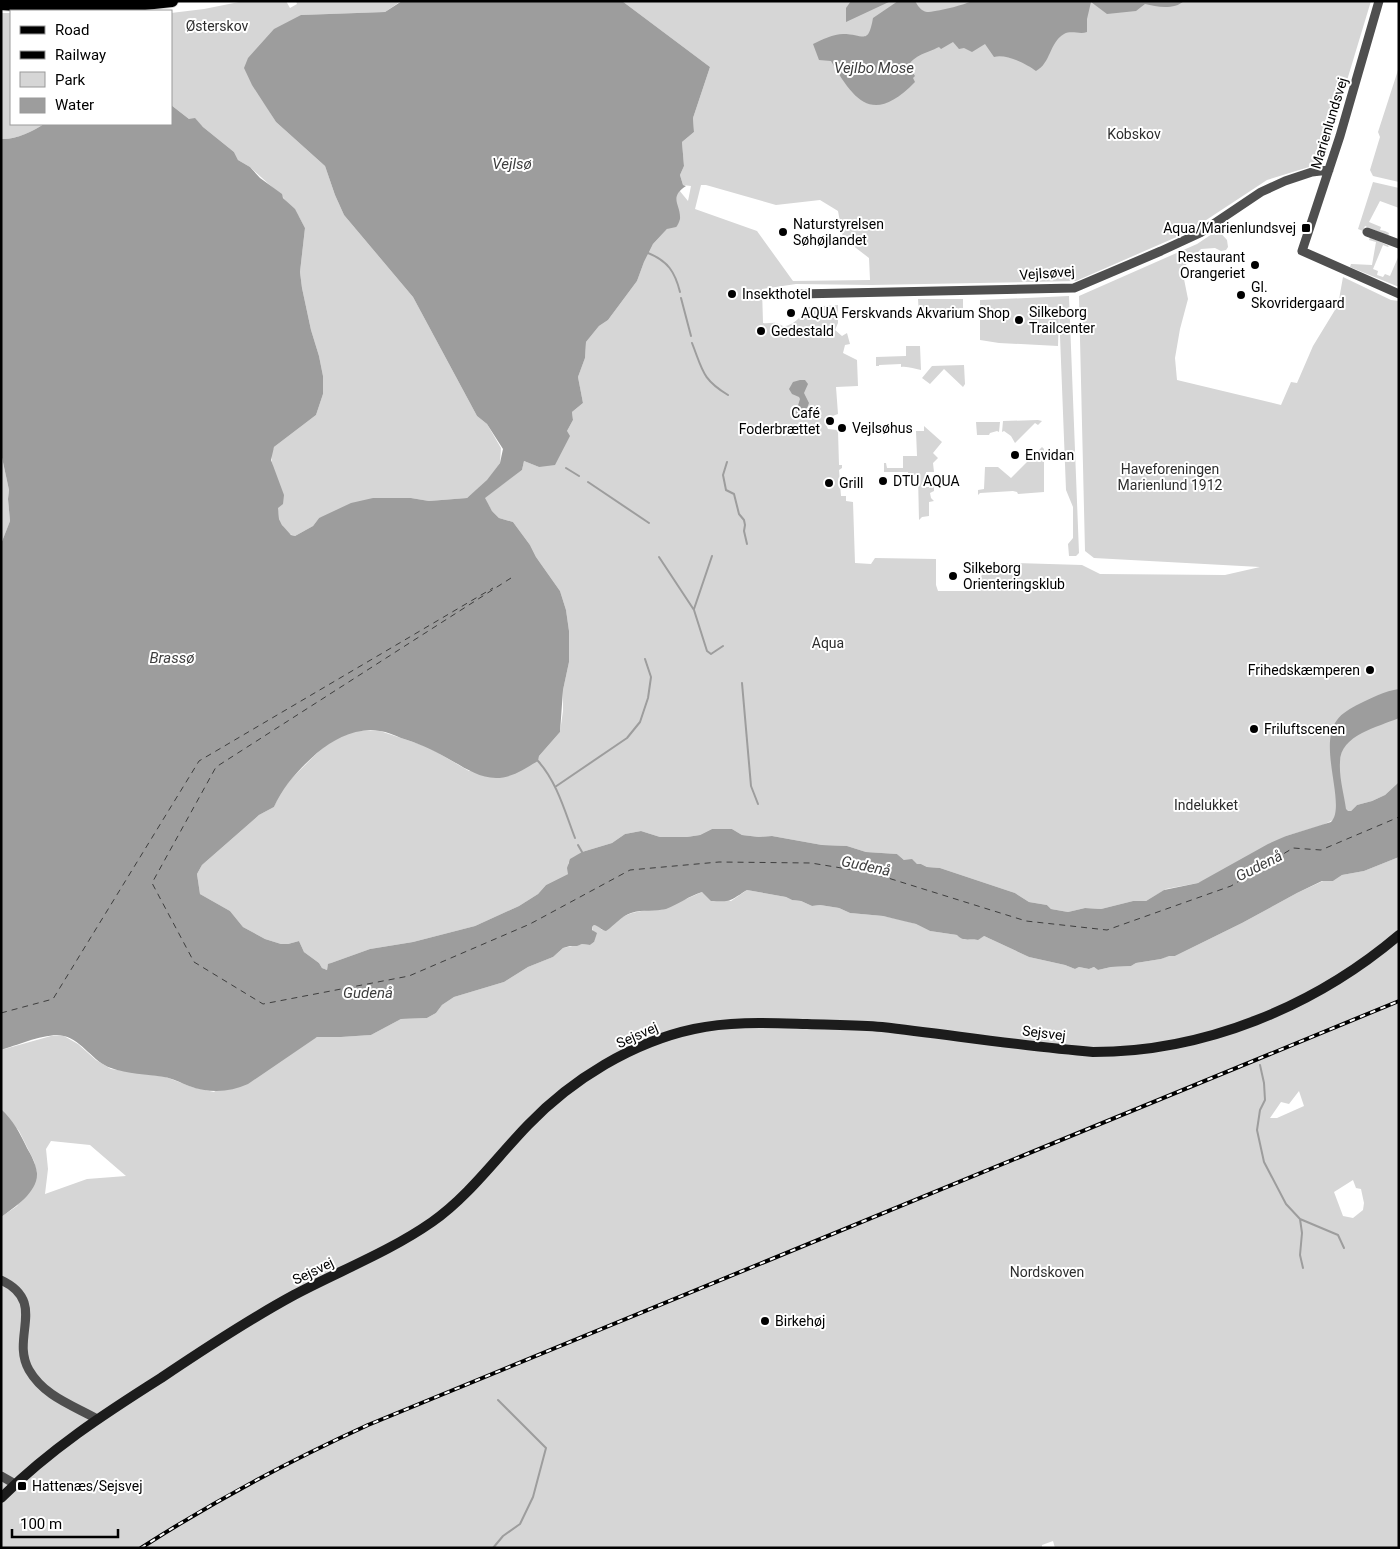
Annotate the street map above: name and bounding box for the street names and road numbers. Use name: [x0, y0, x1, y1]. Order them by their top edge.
street label: Marienlundsvej: [1308, 75, 1350, 171]
street label: Vejlsøvej: [1019, 263, 1075, 283]
street label: Sejsvej: [614, 1019, 660, 1051]
street label: Sejsvej: [1021, 1022, 1067, 1044]
street label: Sejsvej: [290, 1254, 336, 1288]

